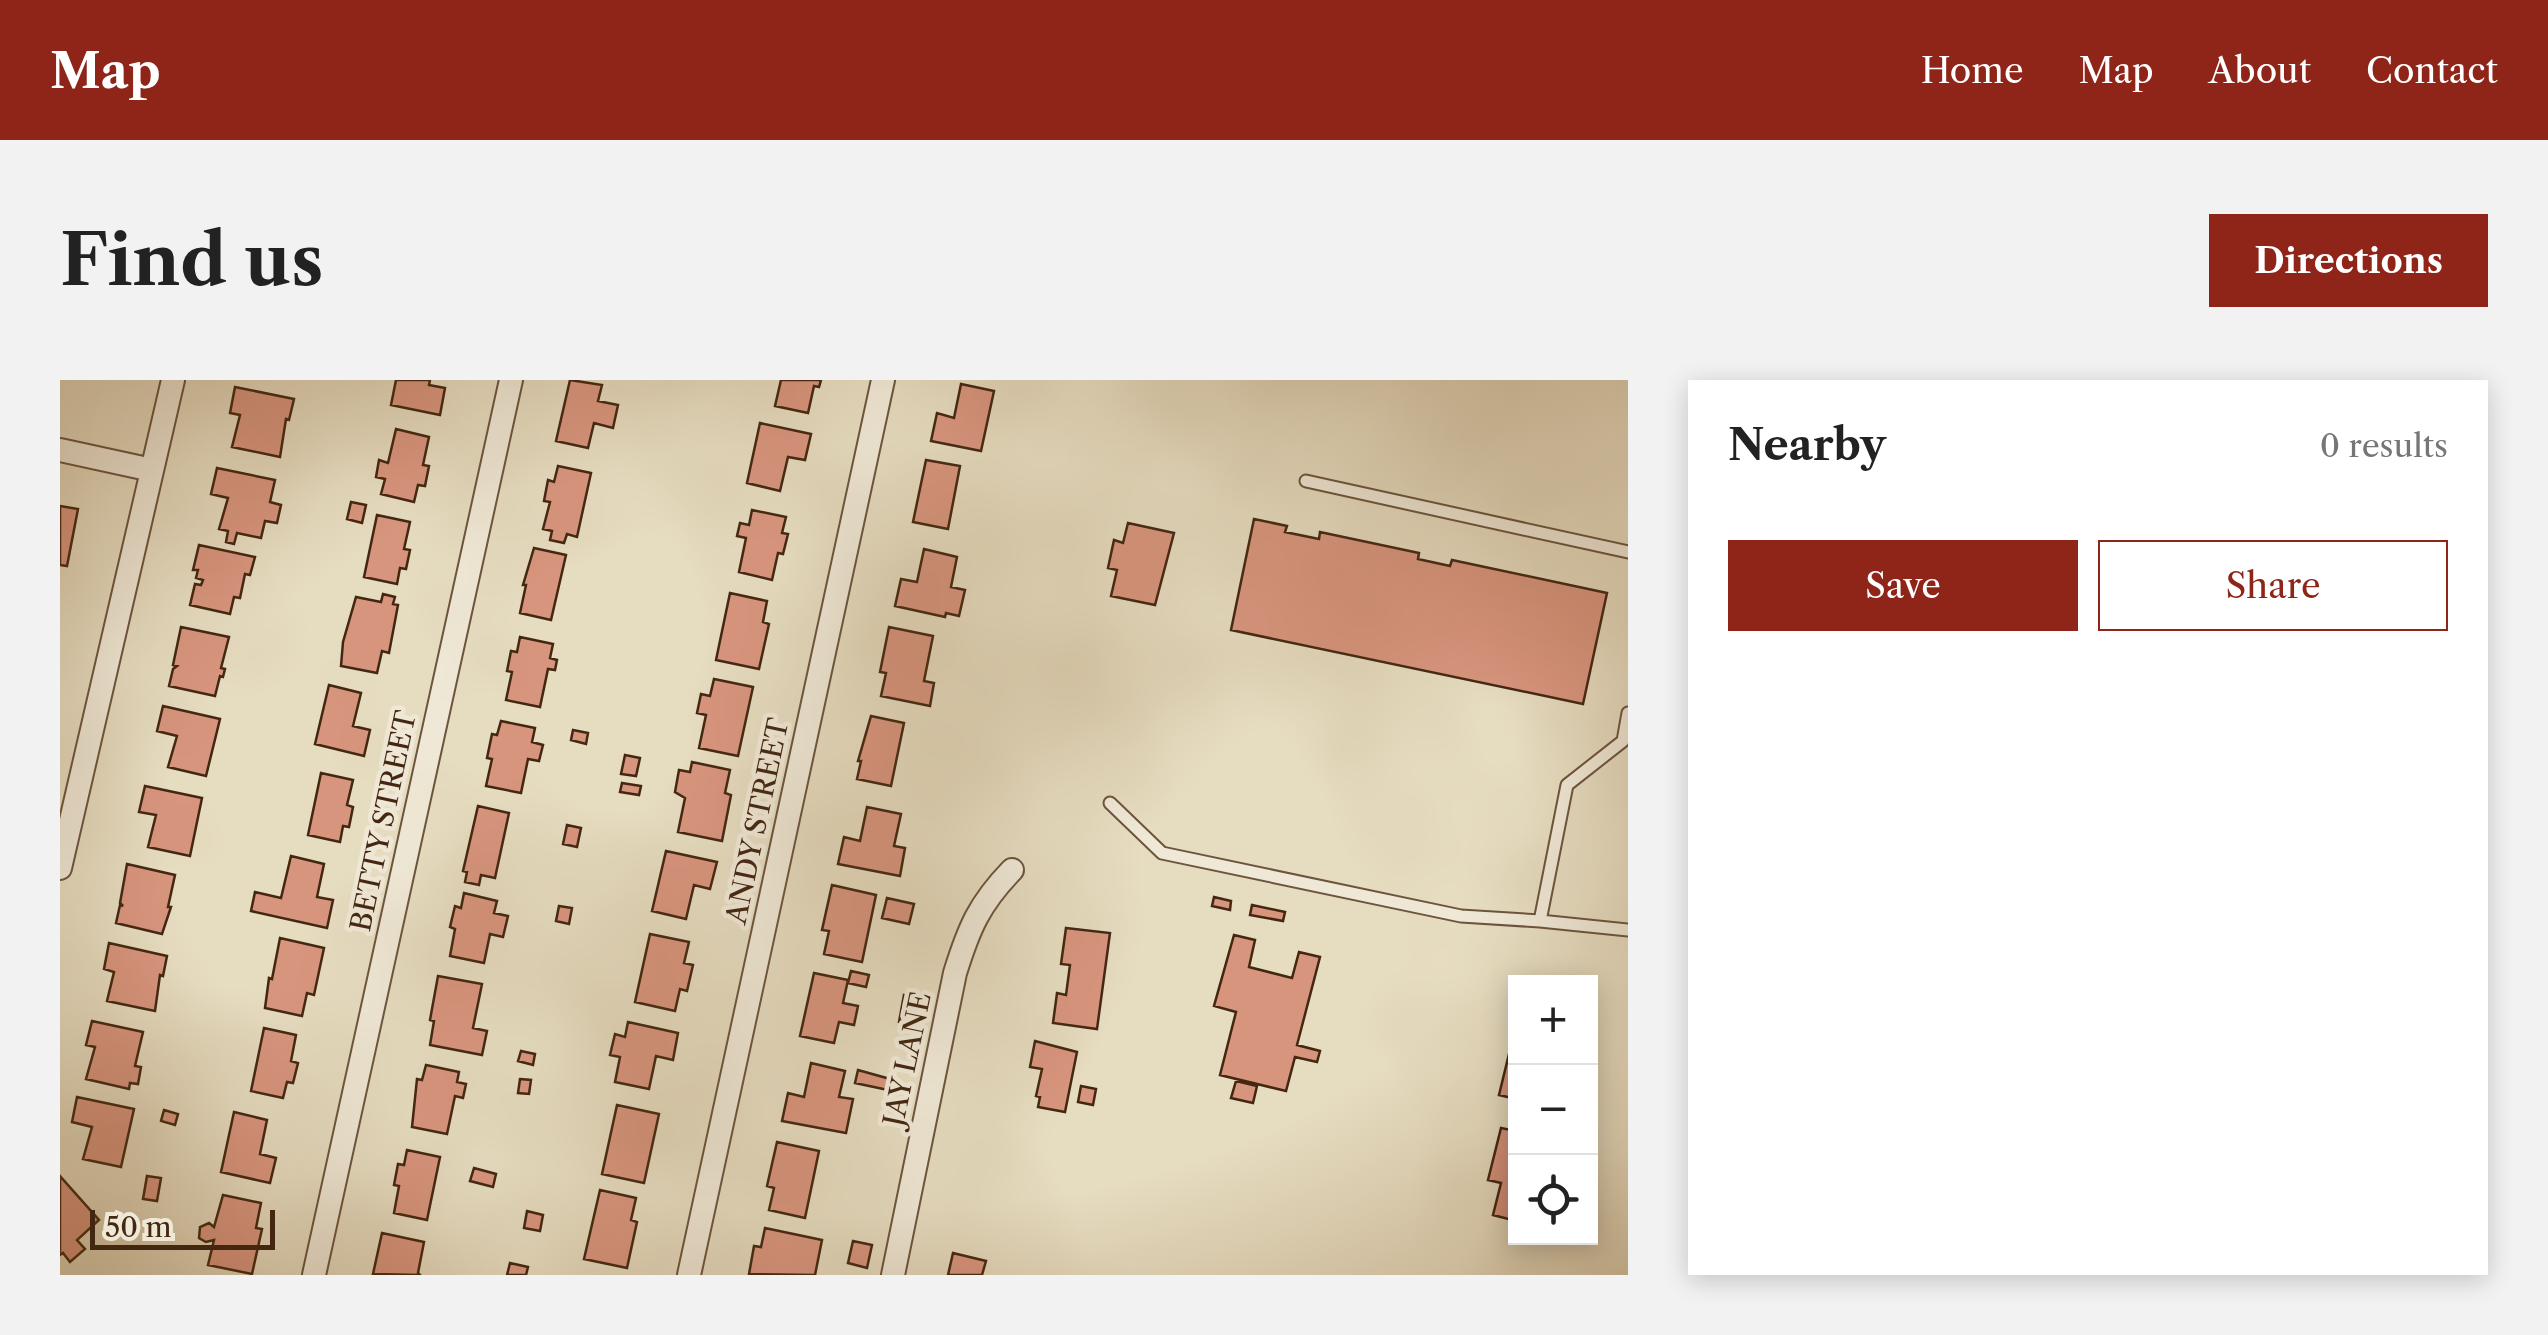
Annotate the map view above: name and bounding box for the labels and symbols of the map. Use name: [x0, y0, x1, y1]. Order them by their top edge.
street label: BETTY STREET: [343, 708, 423, 934]
street label: ANDY STREET: [718, 715, 795, 928]
street label: JAY LANE: [875, 989, 938, 1133]
scale bar: [90, 1205, 275, 1250]

